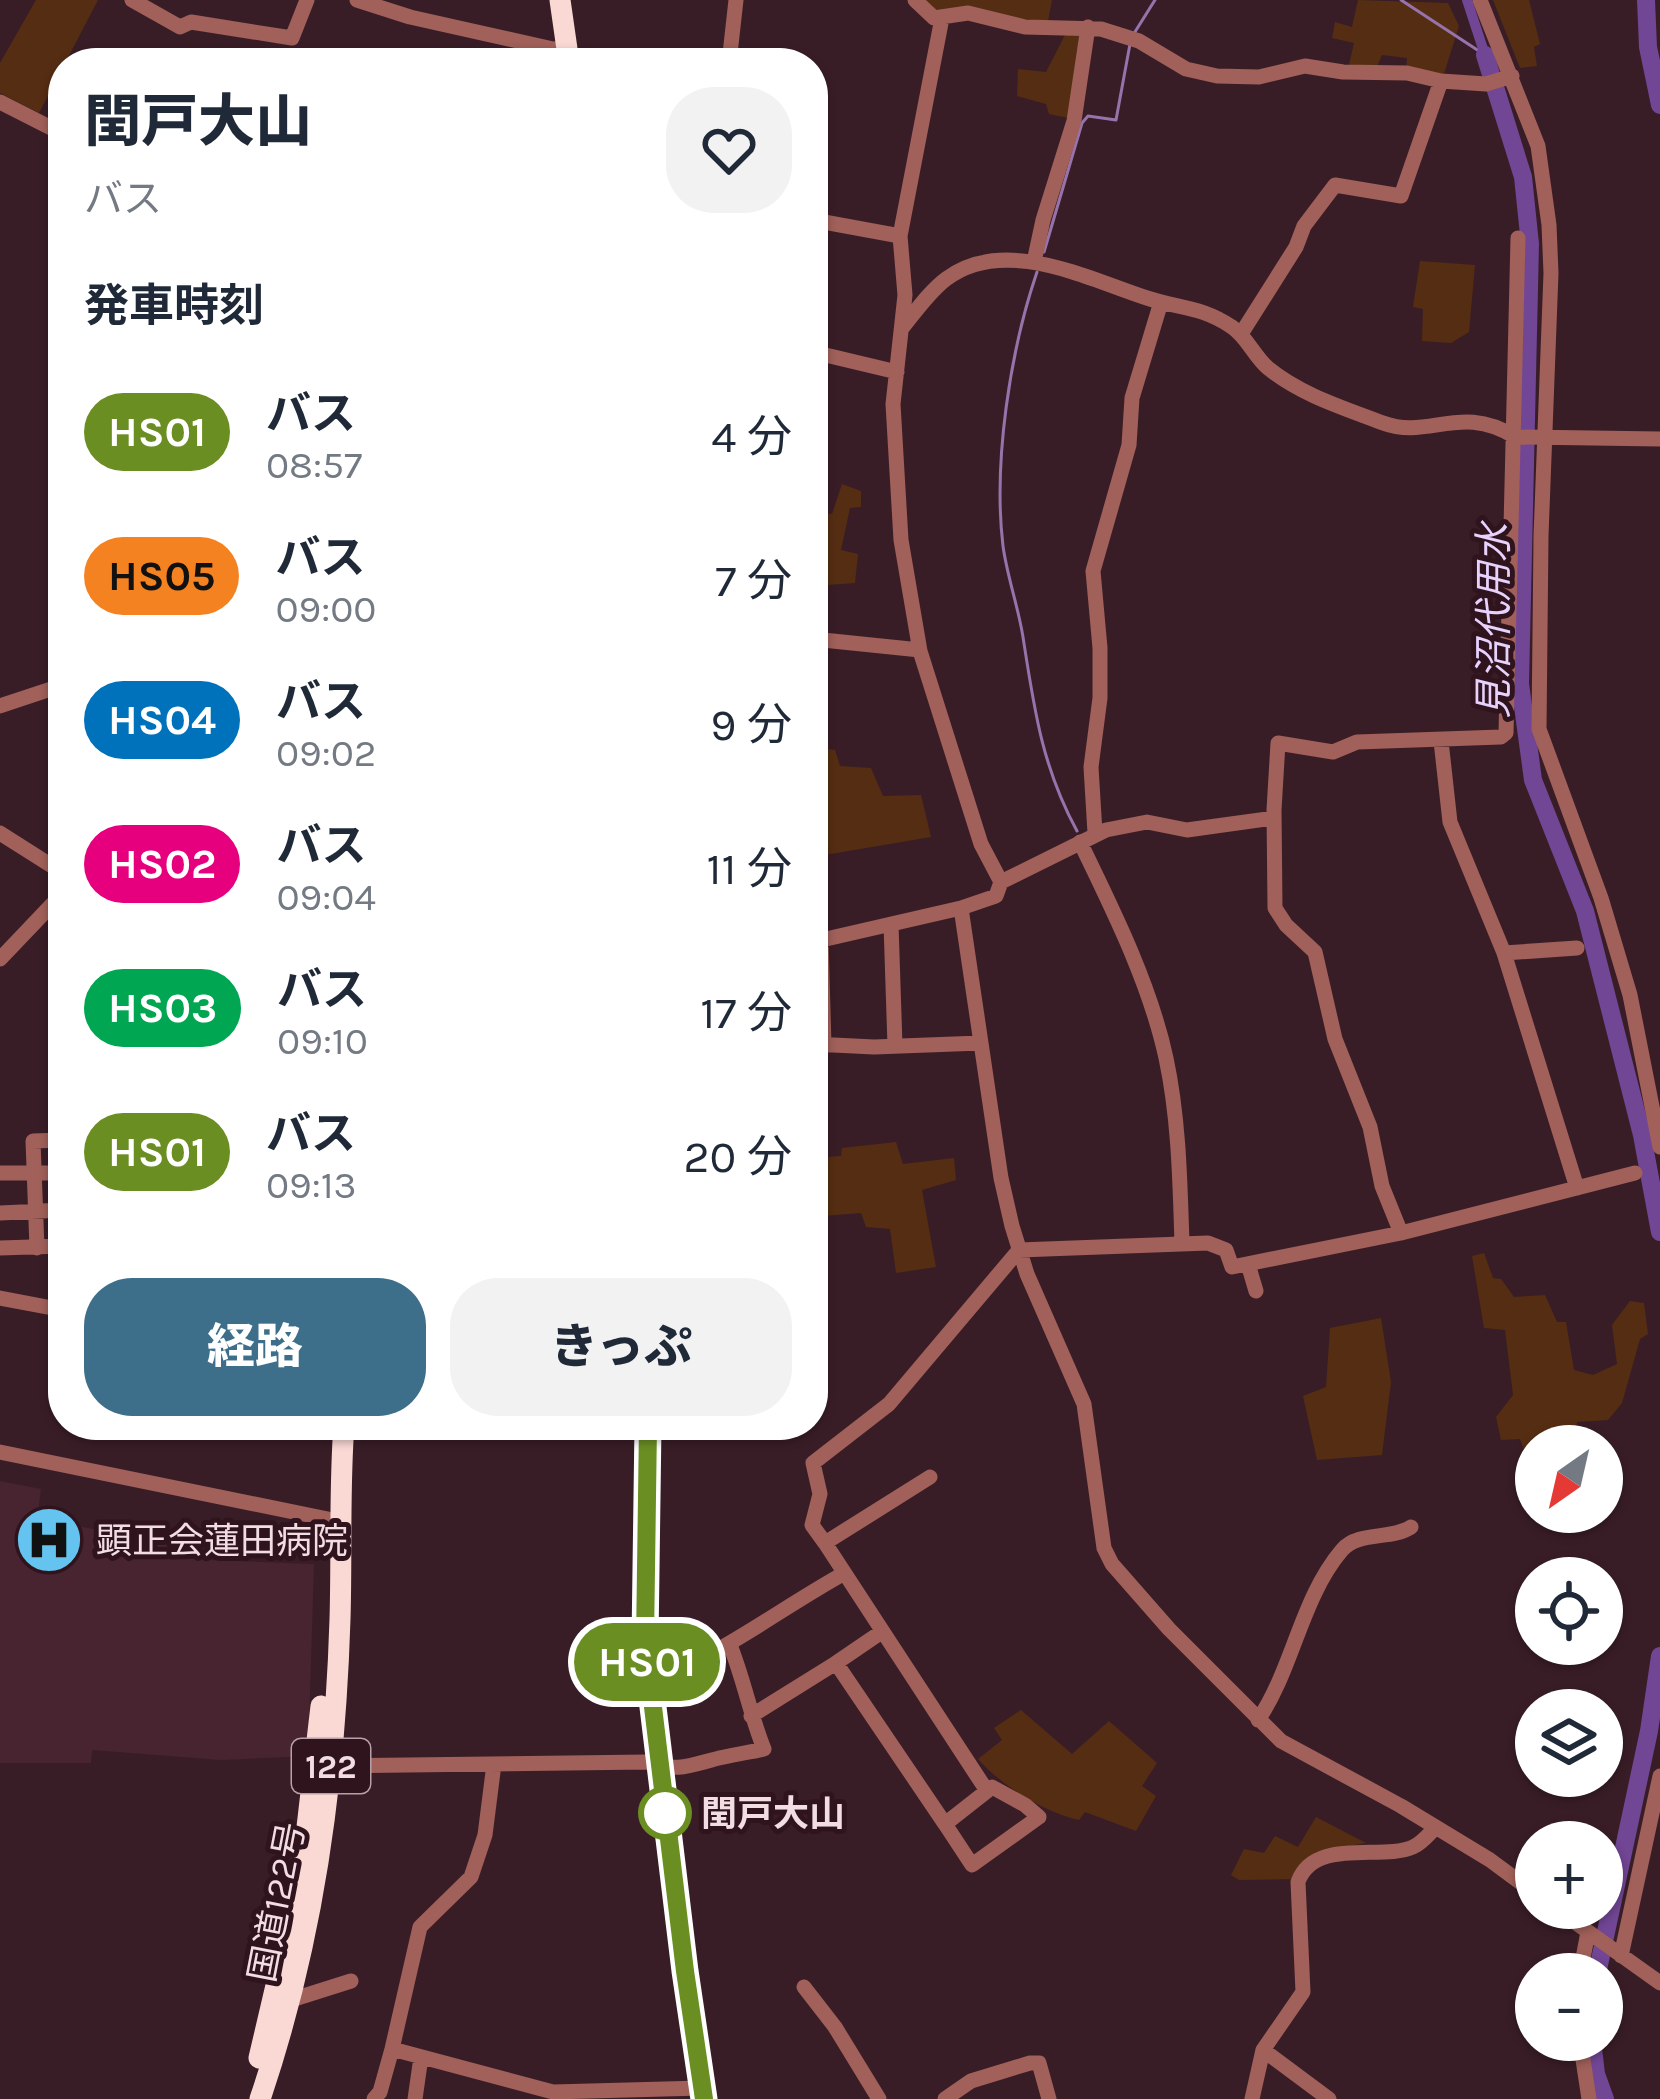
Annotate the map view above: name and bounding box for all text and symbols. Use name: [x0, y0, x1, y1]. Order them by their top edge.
button: heart: [666, 87, 792, 213]
text: 閏戸大山: [84, 89, 312, 155]
text: バス: [84, 176, 162, 222]
text: 発車時刻: [84, 280, 264, 332]
text: バス: [266, 388, 356, 440]
text: HS01: [108, 407, 206, 457]
text: 4 分: [711, 411, 792, 463]
text: 08:57: [266, 442, 362, 488]
water label: 見沼代用水: [1471, 520, 1517, 719]
text: バス: [275, 532, 365, 584]
text: HS05: [108, 551, 215, 601]
text: 7 分: [715, 555, 792, 607]
text: 09:00: [275, 586, 376, 632]
text: バス: [276, 676, 366, 728]
text: HS04: [108, 695, 216, 745]
text: 9 分: [710, 699, 792, 751]
text: 09:02: [276, 730, 376, 776]
text: バス: [276, 820, 366, 872]
text: HS02: [108, 839, 216, 889]
text: 11 分: [707, 843, 792, 895]
text: 09:04: [276, 874, 376, 920]
text: バス: [277, 964, 367, 1016]
text: HS03: [108, 983, 217, 1033]
text: 17 分: [700, 987, 792, 1039]
text: 09:10: [277, 1018, 368, 1064]
text: バス: [266, 1108, 356, 1160]
text: HS01: [108, 1127, 206, 1177]
text: 20 分: [684, 1131, 792, 1183]
text: 09:13: [266, 1162, 357, 1208]
button: 経路: [84, 1278, 426, 1416]
button: きっぷ: [450, 1278, 792, 1416]
north arrow: [1515, 1425, 1623, 1533]
map controls: [1515, 1425, 1623, 2061]
hospital icon: 顕正会蓮田病院: [14, 1505, 84, 1575]
place label: 顕正会蓮田病院: [96, 1520, 348, 1562]
button: locate: [1515, 1557, 1623, 1665]
line badge: HS01: [563, 1623, 731, 1701]
text: HS01: [598, 1637, 696, 1687]
button: layers: [1515, 1689, 1623, 1797]
road number: 122: [292, 1739, 370, 1793]
marker: 閏戸大山: [640, 1788, 690, 1838]
place label: 閏戸大山: [701, 1793, 845, 1835]
street label: 国道122号: [241, 1819, 313, 1986]
button: +: [1515, 1821, 1623, 1929]
button: −: [1515, 1953, 1623, 2061]

